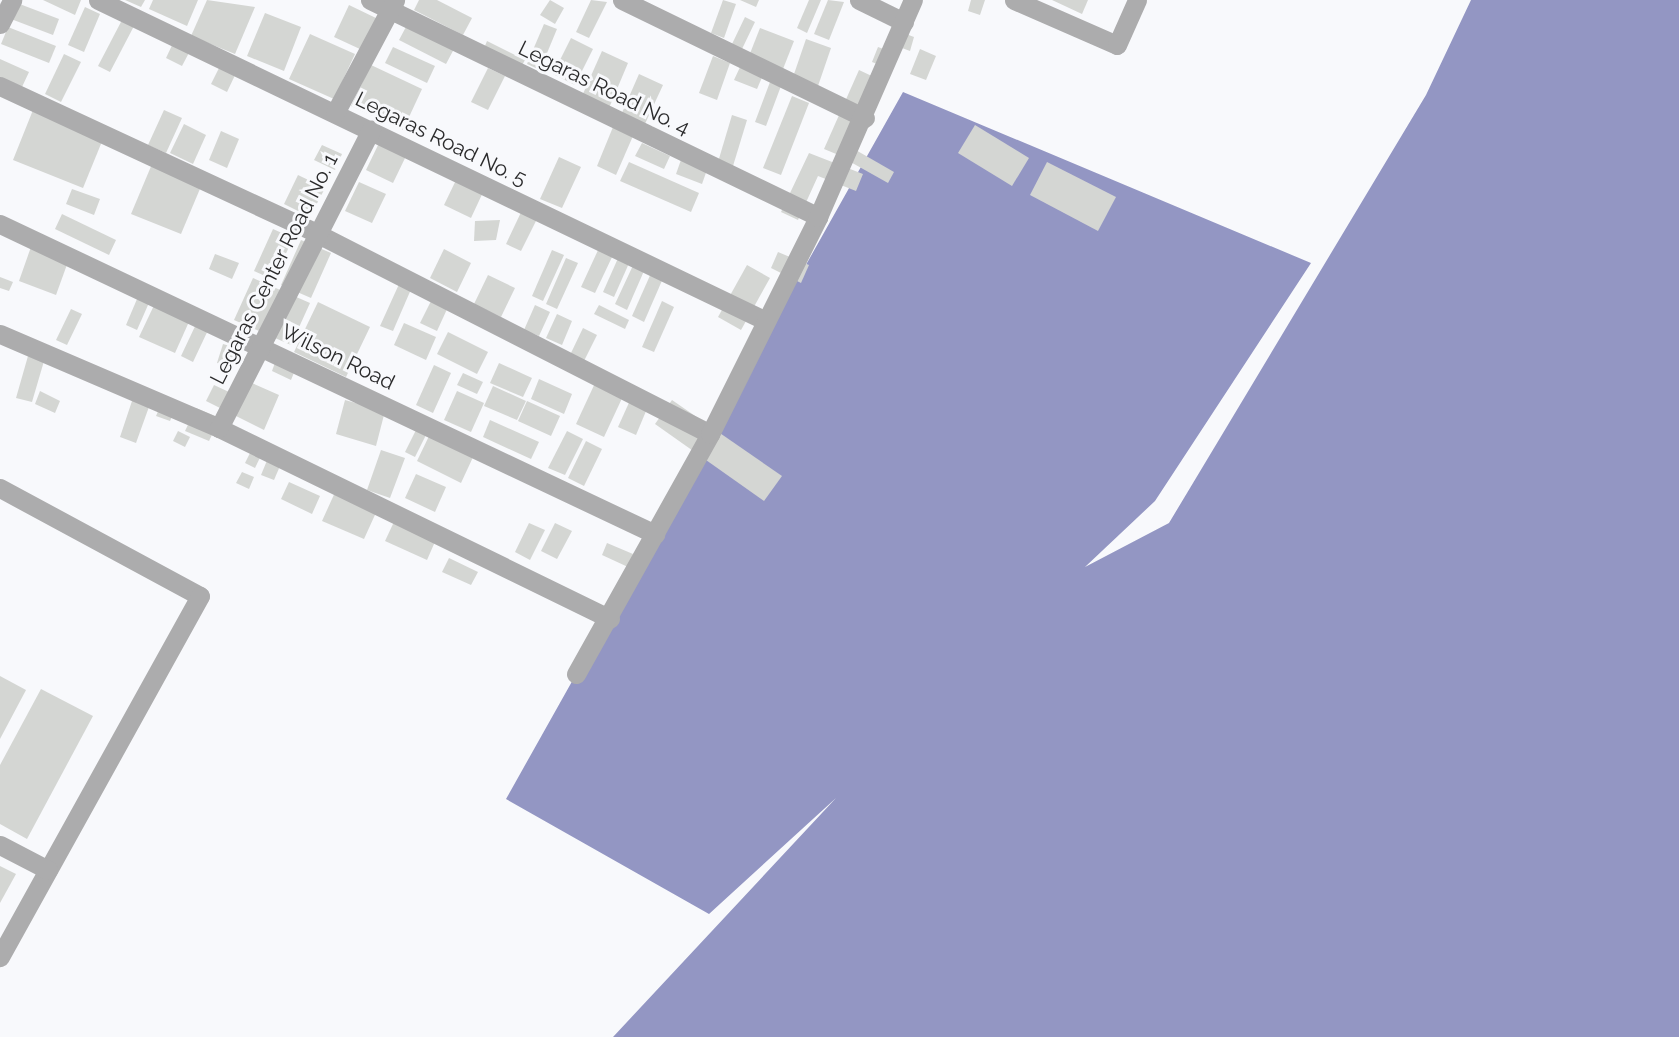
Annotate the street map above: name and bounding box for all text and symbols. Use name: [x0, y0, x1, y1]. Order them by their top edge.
street label: Legaras Road No. 4: [514, 36, 694, 140]
street label: Legaras Road No. 5: [351, 87, 531, 191]
street label: Legaras Center Road No. 1: [205, 149, 343, 389]
street label: Wilson Road: [277, 319, 399, 395]

